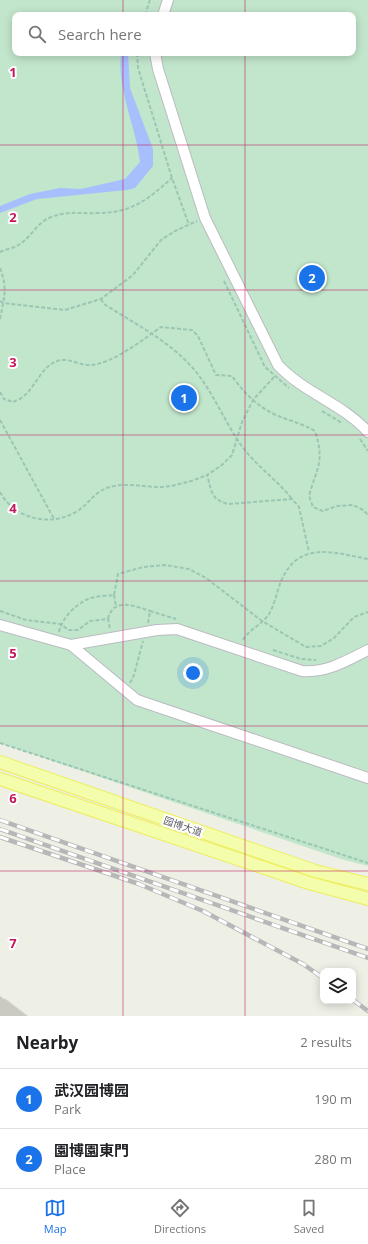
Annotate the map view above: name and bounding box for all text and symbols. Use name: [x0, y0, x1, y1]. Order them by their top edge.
search box: [12, 12, 356, 56]
icon: search: [26, 23, 48, 45]
text: Search here: [58, 24, 142, 44]
text: 1: [9, 63, 17, 81]
text: 2: [9, 208, 17, 226]
pin: 2: [299, 263, 325, 293]
text: 3: [9, 353, 17, 371]
pin: 1: [171, 383, 197, 413]
text: 4: [9, 499, 17, 517]
text: 5: [9, 644, 17, 662]
your location: [183, 663, 203, 683]
text: 6: [9, 789, 17, 807]
street label: 园博大道: [162, 813, 204, 839]
text: 7: [9, 934, 17, 952]
map controls: [320, 968, 356, 1004]
button: layers: [320, 968, 356, 1004]
text: Nearby: [16, 1031, 78, 1054]
text: 2 results: [300, 1033, 352, 1051]
text: 武汉园博园: [54, 1080, 129, 1100]
text: 1: [25, 1090, 33, 1108]
text: 190 m: [314, 1090, 352, 1108]
text: Park: [54, 1100, 81, 1118]
text: 園博園東門: [54, 1140, 129, 1160]
text: 2: [25, 1150, 33, 1168]
text: 280 m: [314, 1150, 352, 1168]
text: Place: [54, 1160, 86, 1178]
tab: Map: [44, 1197, 67, 1236]
tab: Directions: [154, 1197, 206, 1236]
tab: Saved: [294, 1197, 324, 1236]

